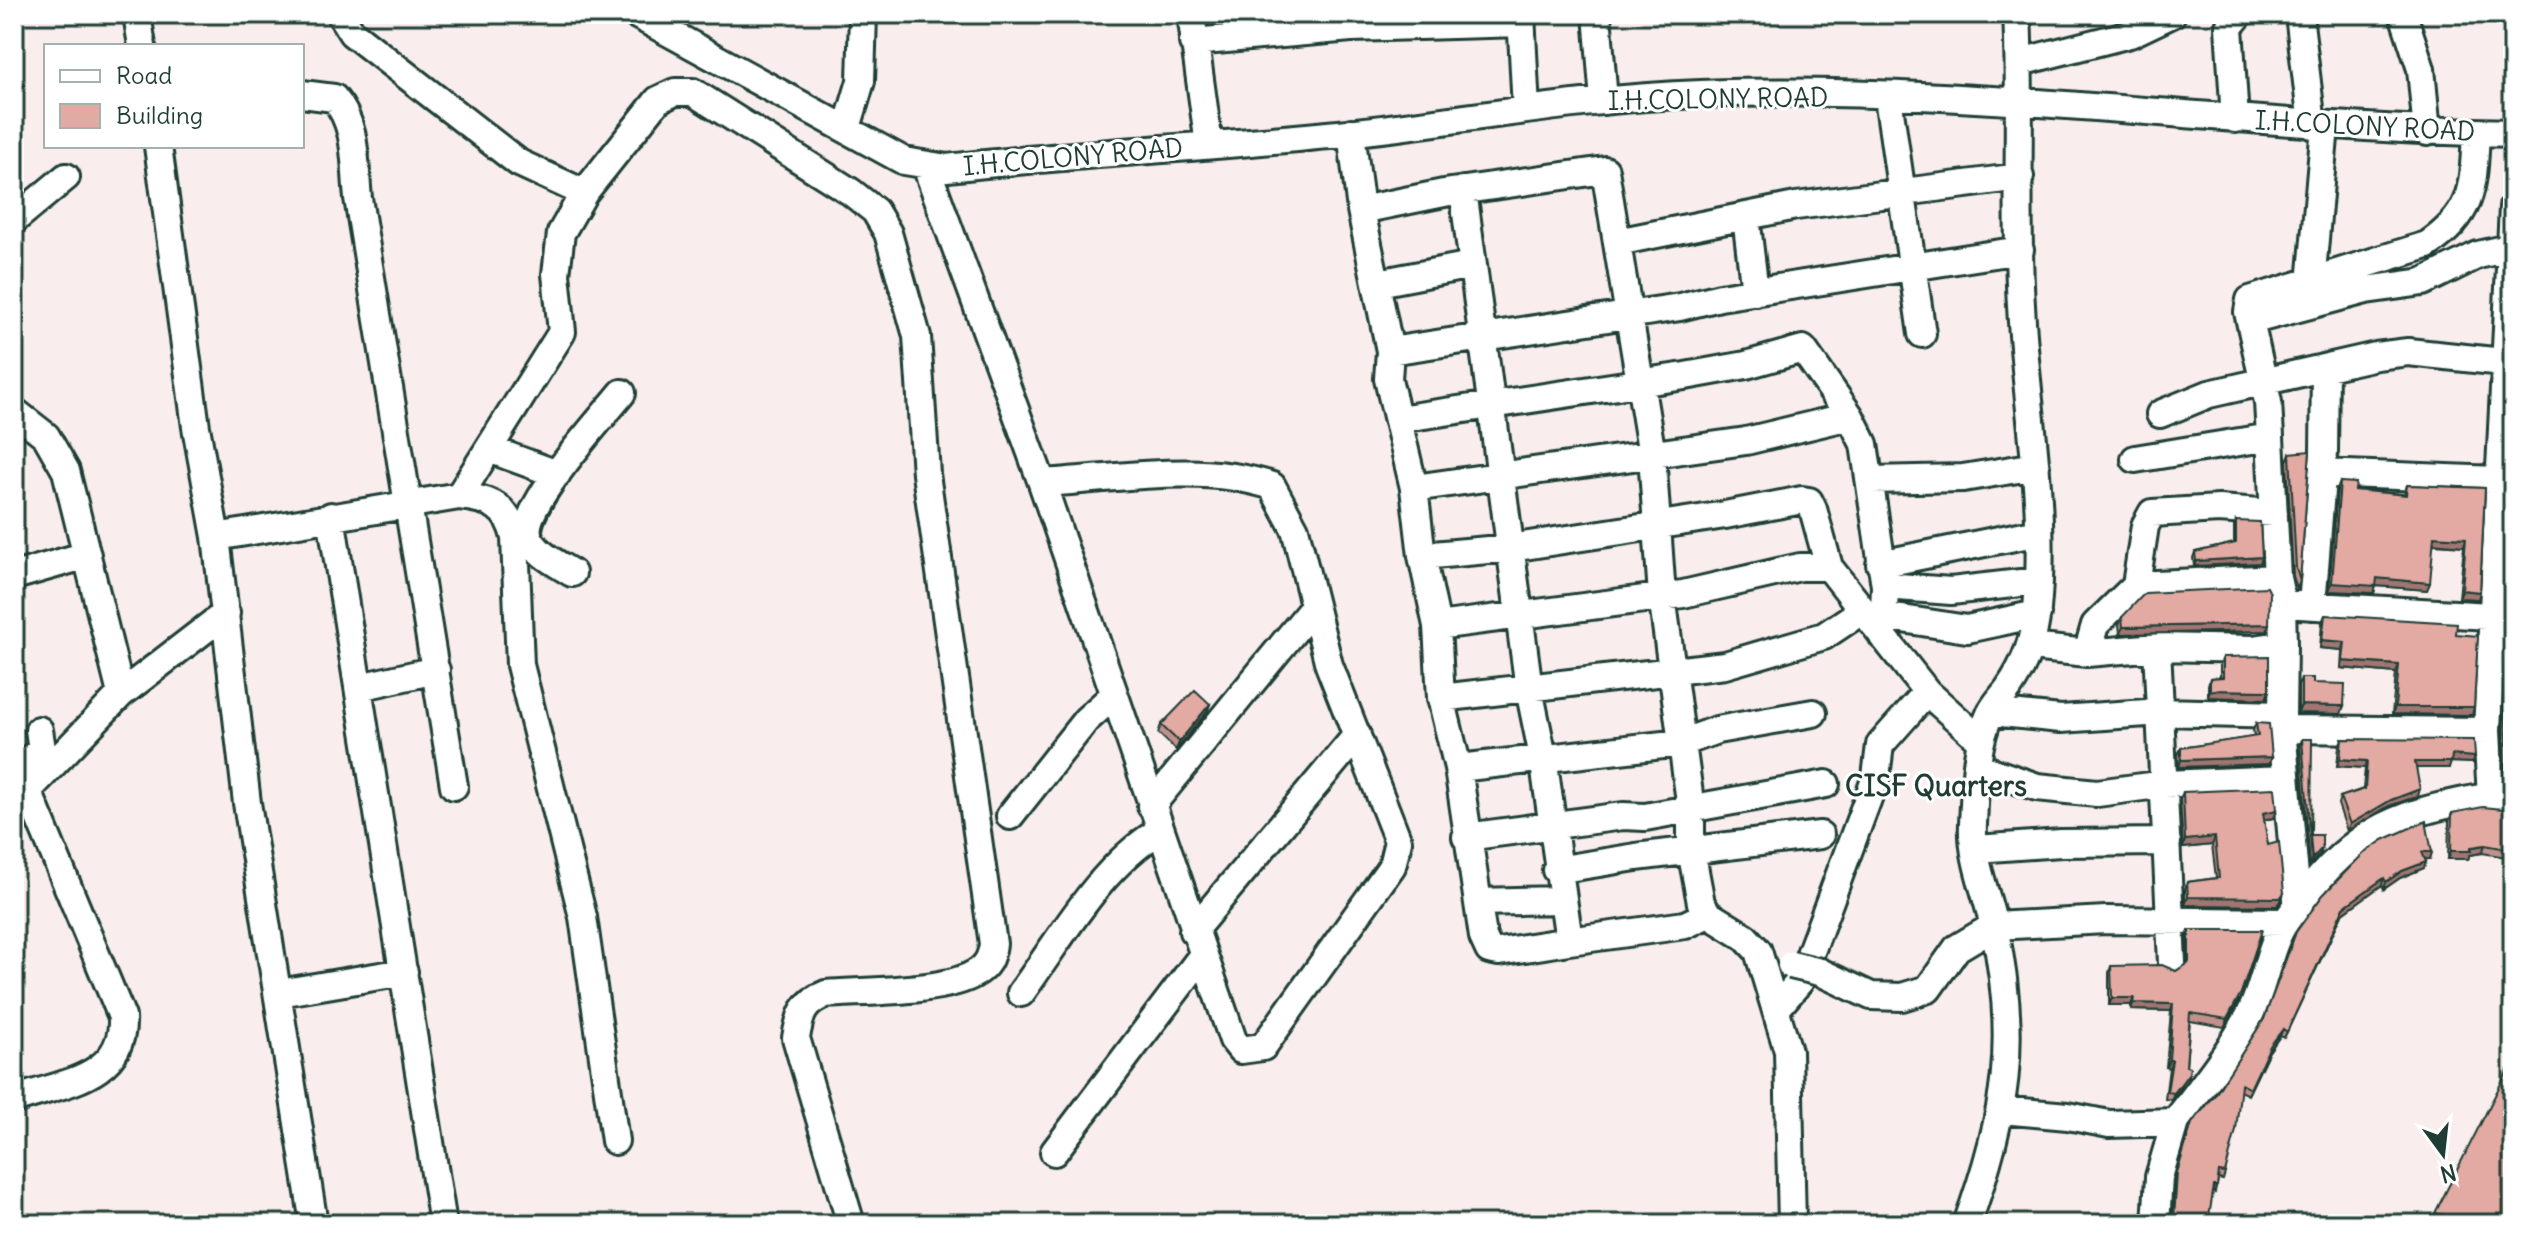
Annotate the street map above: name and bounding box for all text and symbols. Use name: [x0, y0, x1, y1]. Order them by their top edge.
legend: [44, 44, 304, 148]
text: Road: [116, 60, 172, 90]
street label: I.H.COLONY ROAD: [1607, 80, 1829, 117]
text: Building: [116, 100, 203, 130]
street label: I.H.COLONY ROAD: [2254, 103, 2476, 148]
street label: I.H.COLONY ROAD: [962, 130, 1184, 183]
district label: CISF Quarters: [1845, 768, 2027, 804]
north arrow: [2403, 1114, 2483, 1194]
text: N: [2437, 1158, 2459, 1189]

